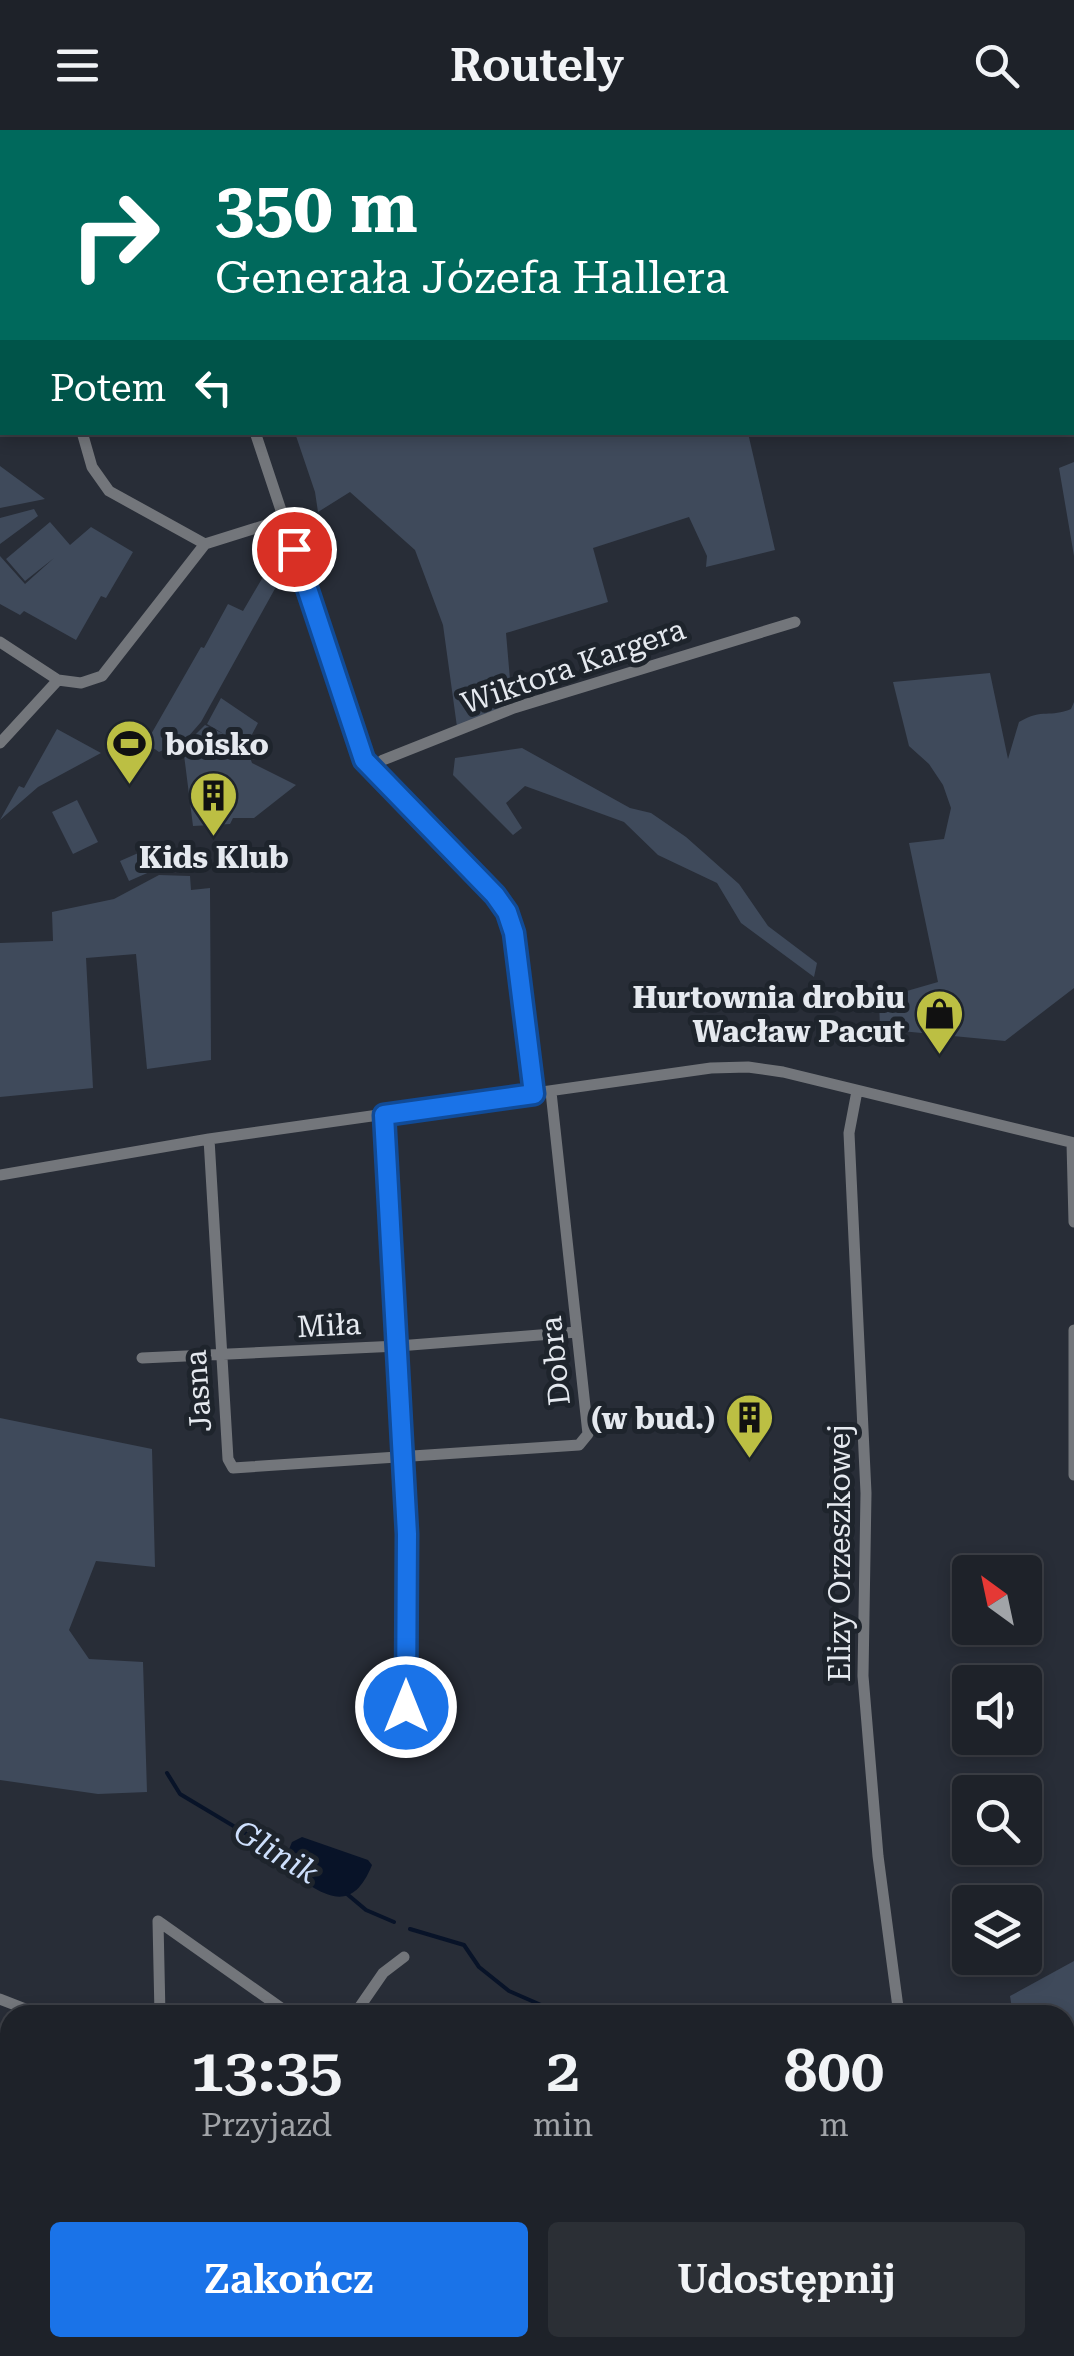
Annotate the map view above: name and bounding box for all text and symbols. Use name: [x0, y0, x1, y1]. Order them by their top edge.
icon: menu: [50, 38, 105, 93]
icon: search: [969, 38, 1024, 93]
text: Routely: [450, 39, 624, 92]
text: 350 m: [215, 167, 418, 249]
icon: right: [50, 170, 180, 300]
text: Generała Józefa Hallera: [215, 251, 729, 304]
icon: left: [186, 360, 241, 415]
text: Potem: [50, 366, 166, 410]
pin: [252, 507, 337, 592]
icon: arrive: [267, 522, 322, 577]
street label: Wiktora Kargera: [456, 611, 690, 721]
sports icon: boisko: [104, 718, 156, 786]
place label: boisko: [165, 727, 269, 762]
building icon: Kids Klub: [188, 770, 240, 838]
place label: Kids Klub: [139, 840, 289, 875]
place label: Hurtownia drobiu Wacław Pacut: [632, 980, 905, 1049]
shop icon: Hurtownia drobiu Wacław Pacut: [914, 988, 966, 1056]
street label: Miła: [296, 1306, 362, 1344]
street label: Dobra: [533, 1315, 577, 1407]
street label: Jasna: [178, 1349, 218, 1433]
building icon: (w bud.): [724, 1392, 776, 1460]
place label: (w bud.): [591, 1401, 715, 1436]
street label: Elizy Orzeszkowej: [822, 1424, 857, 1682]
north arrow: [952, 1555, 1042, 1645]
map controls: [952, 1555, 1042, 1975]
position arrow: [354, 1655, 458, 1759]
button: sound: [952, 1665, 1042, 1755]
button: search: [952, 1775, 1042, 1865]
water label: Glinik: [227, 1812, 326, 1892]
button: layers: [952, 1885, 1042, 1975]
text: 13:35: [191, 2035, 343, 2106]
text: 2: [546, 2035, 580, 2106]
text: 800: [784, 2035, 884, 2106]
text: Przyjazd: [201, 2106, 332, 2144]
text: min: [533, 2106, 593, 2144]
text: m: [819, 2106, 849, 2144]
button: Zakończ: [50, 2222, 528, 2337]
button: Udostępnij: [548, 2222, 1025, 2337]

